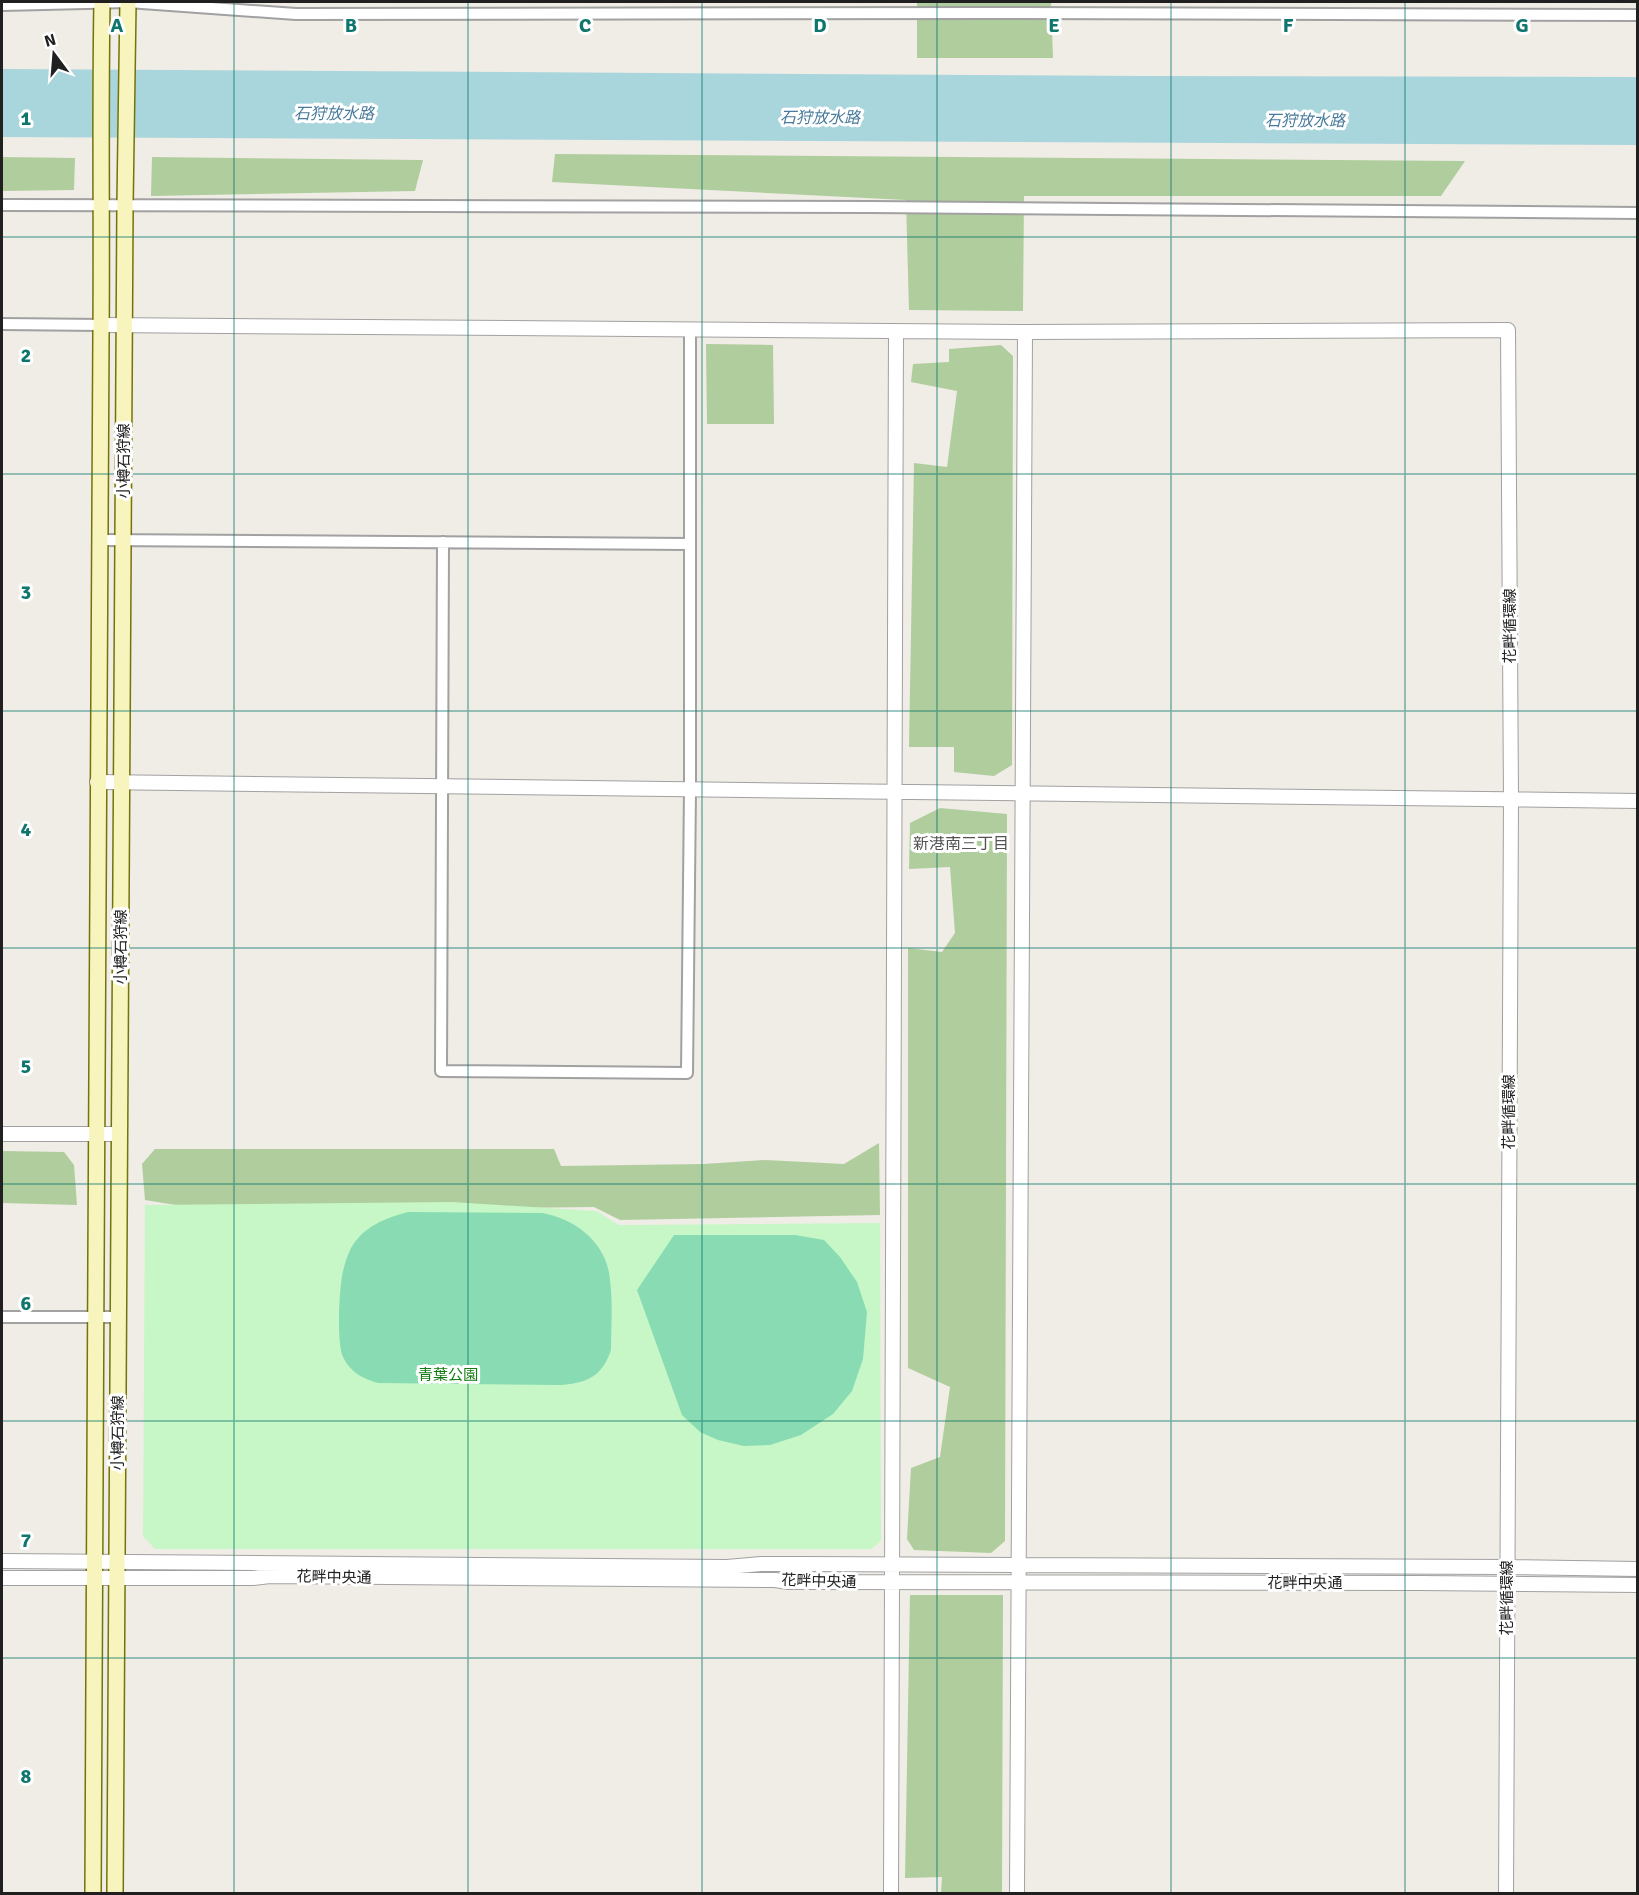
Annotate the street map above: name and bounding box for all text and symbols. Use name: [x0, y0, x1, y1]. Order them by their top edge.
text: A: [111, 13, 124, 38]
text: B: [345, 13, 357, 38]
text: C: [579, 13, 591, 38]
text: D: [813, 13, 827, 38]
text: E: [1048, 13, 1060, 38]
text: F: [1283, 13, 1294, 38]
text: G: [1515, 13, 1529, 38]
north arrow: [24, 24, 84, 84]
text: N: [42, 29, 58, 52]
water label: 石狩放水路: [294, 104, 376, 124]
text: 1: [21, 106, 32, 131]
water label: 石狩放水路: [780, 108, 862, 128]
water label: 石狩放水路: [1265, 111, 1347, 131]
text: 2: [21, 343, 31, 368]
street label: 小樽石狩線: [115, 423, 133, 499]
text: 3: [21, 580, 31, 605]
street label: 花畔循環線: [1501, 588, 1519, 664]
text: 4: [21, 817, 32, 842]
district label: 新港南三丁目: [913, 834, 1009, 854]
street label: 小樽石狩線: [112, 909, 130, 985]
text: 5: [21, 1054, 31, 1079]
street label: 花畔循環線: [1500, 1074, 1518, 1150]
text: 6: [21, 1291, 32, 1316]
park label: 青葉公園: [418, 1366, 478, 1384]
street label: 小樽石狩線: [109, 1395, 127, 1471]
text: 7: [21, 1528, 32, 1553]
street label: 花畔循環線: [1498, 1560, 1516, 1636]
street label: 花畔中央通: [296, 1567, 372, 1587]
street label: 花畔中央通: [781, 1571, 857, 1591]
street label: 花畔中央通: [1267, 1574, 1343, 1592]
text: 8: [21, 1764, 32, 1789]

